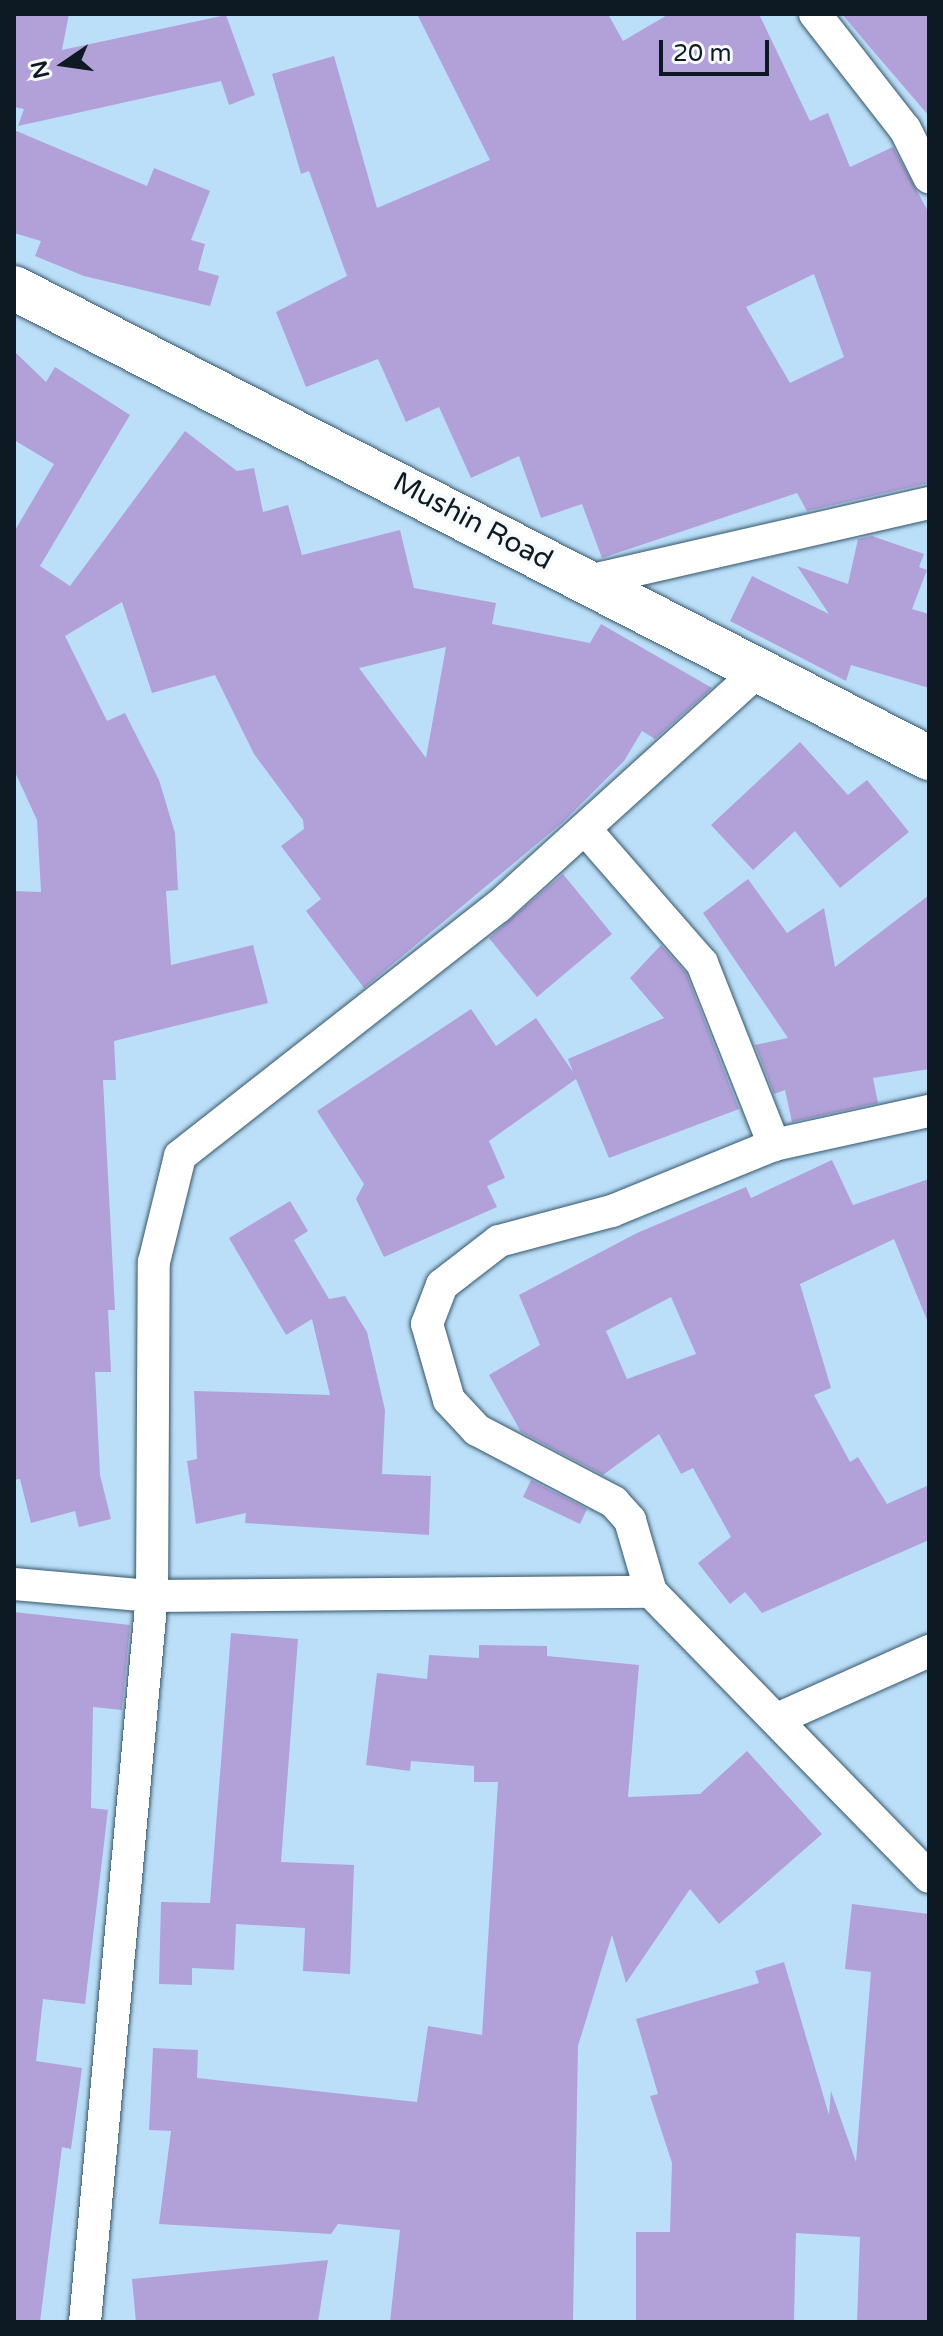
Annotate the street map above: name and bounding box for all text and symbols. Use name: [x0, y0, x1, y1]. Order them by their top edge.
north arrow: [24, 24, 104, 104]
scale bar: [663, 24, 773, 74]
text: 20 m: [673, 39, 731, 68]
text: N: [26, 58, 55, 81]
street label: Mushin Road: [387, 465, 559, 577]

